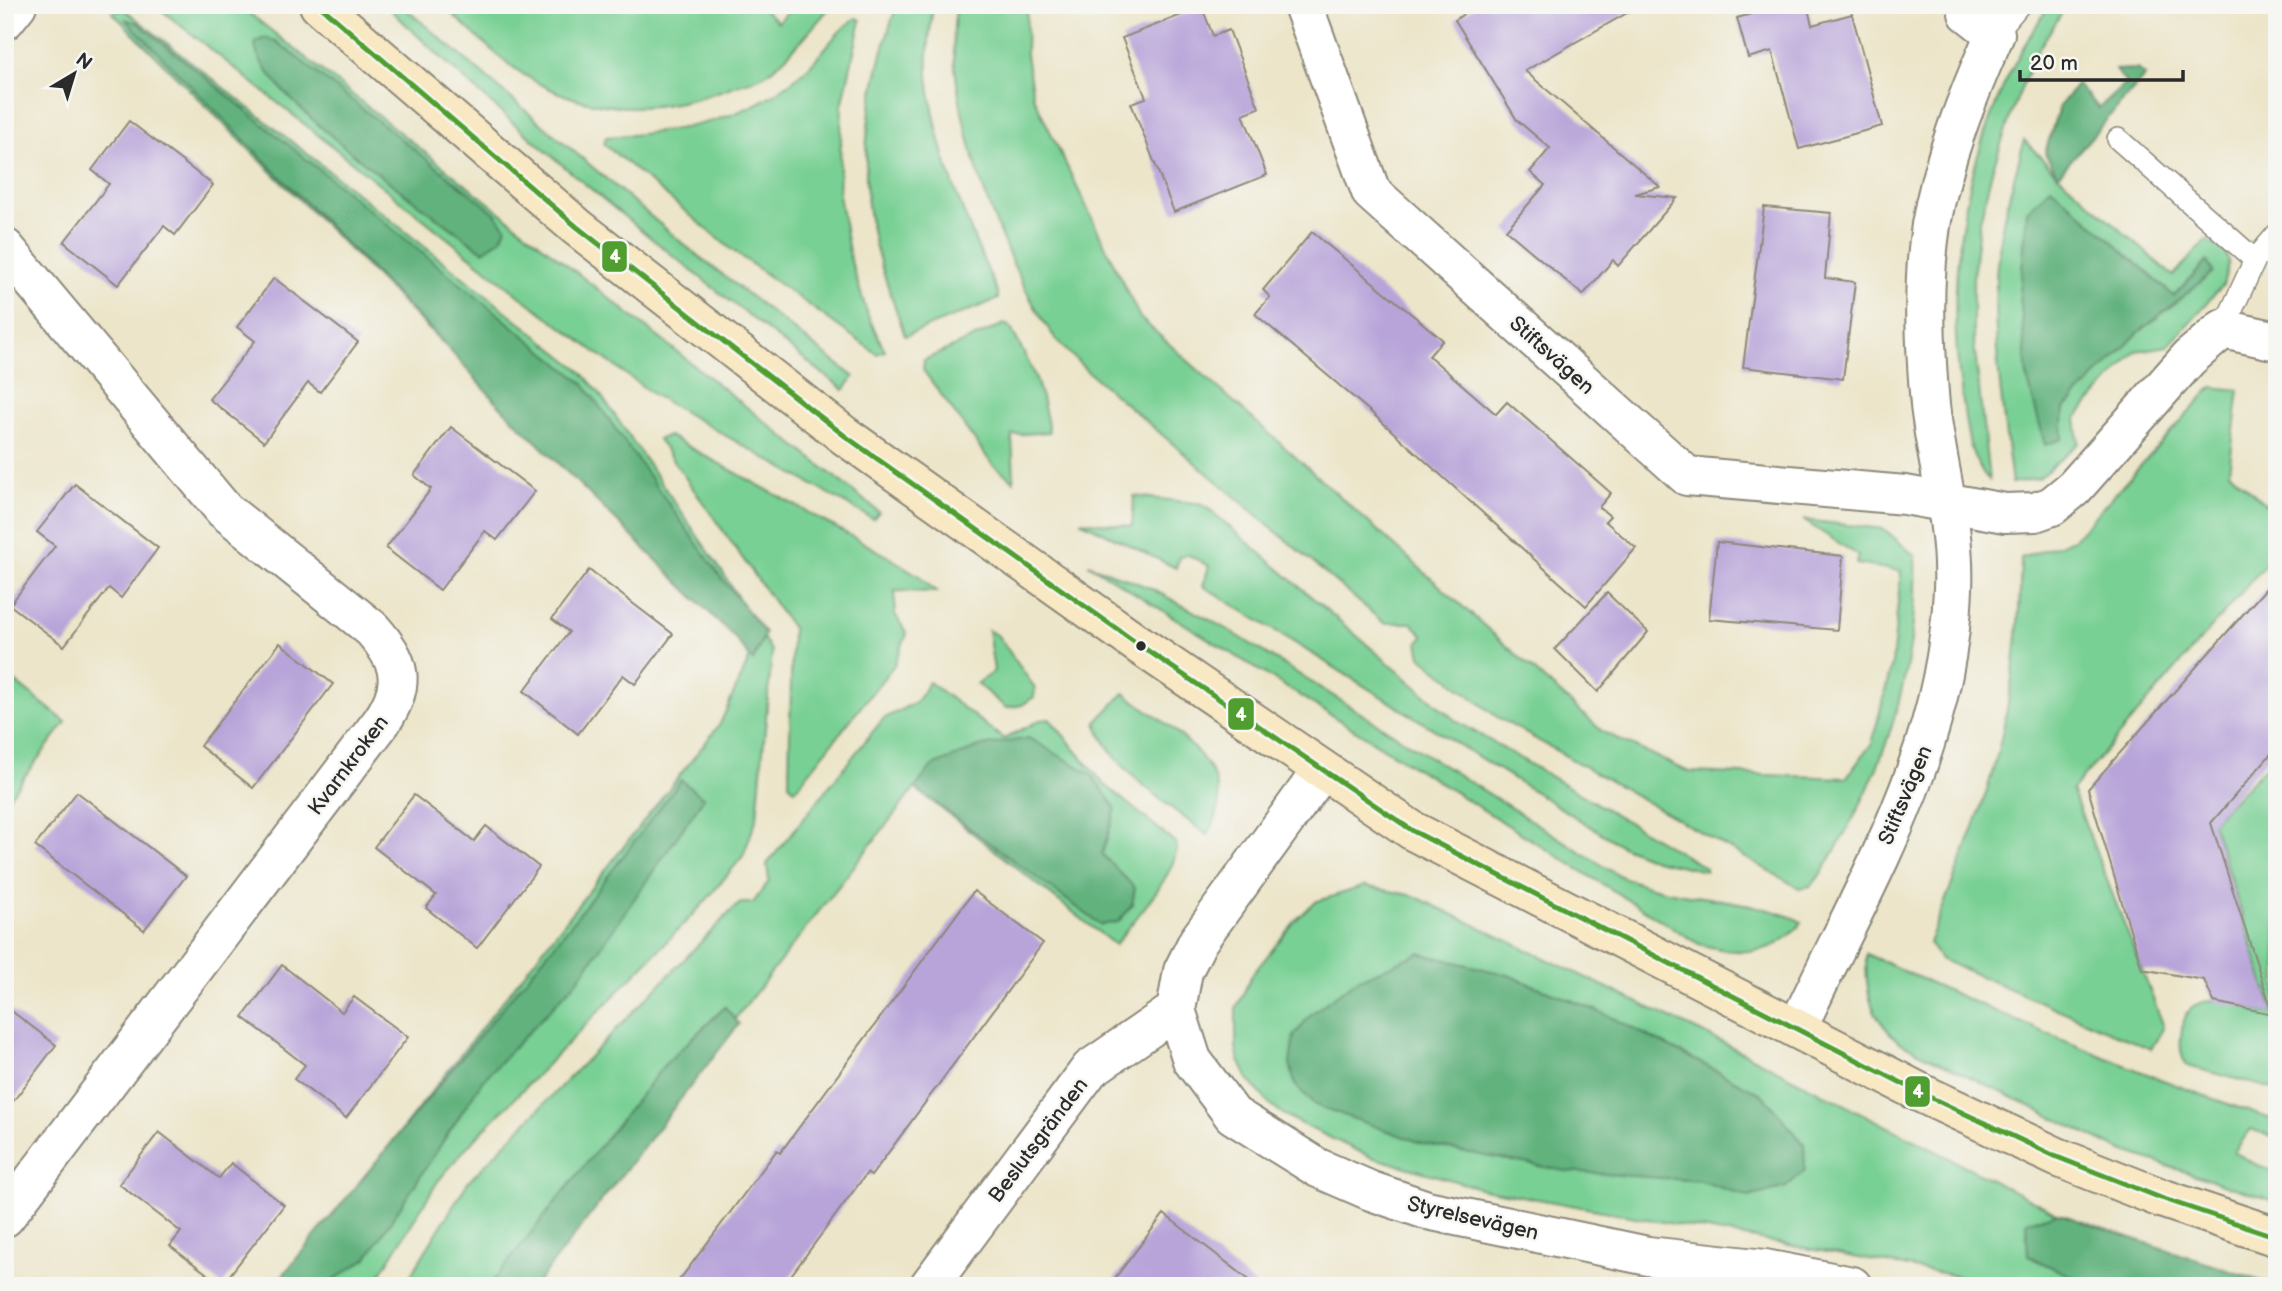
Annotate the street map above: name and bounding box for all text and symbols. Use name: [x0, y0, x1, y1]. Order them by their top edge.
north arrow: [38, 38, 108, 108]
scale bar: [2020, 38, 2182, 82]
text: N: [71, 48, 96, 75]
text: 20 m: [2030, 51, 2078, 76]
line badge: 4: [601, 240, 628, 273]
text: 4: [609, 246, 621, 269]
street label: Stiftsvägen: [1504, 311, 1599, 400]
unlabelled marker: [1134, 639, 1148, 653]
line badge: 4: [1227, 697, 1255, 731]
text: 4: [1235, 704, 1247, 727]
street label: Kvarnkroken: [303, 711, 394, 820]
street label: Stiftsvägen: [1873, 742, 1938, 849]
street label: Beslutsgränden: [983, 1073, 1093, 1208]
line badge: 4: [1904, 1075, 1931, 1108]
text: 4: [1912, 1081, 1924, 1104]
street label: Styrelsevägen: [1405, 1191, 1541, 1246]

